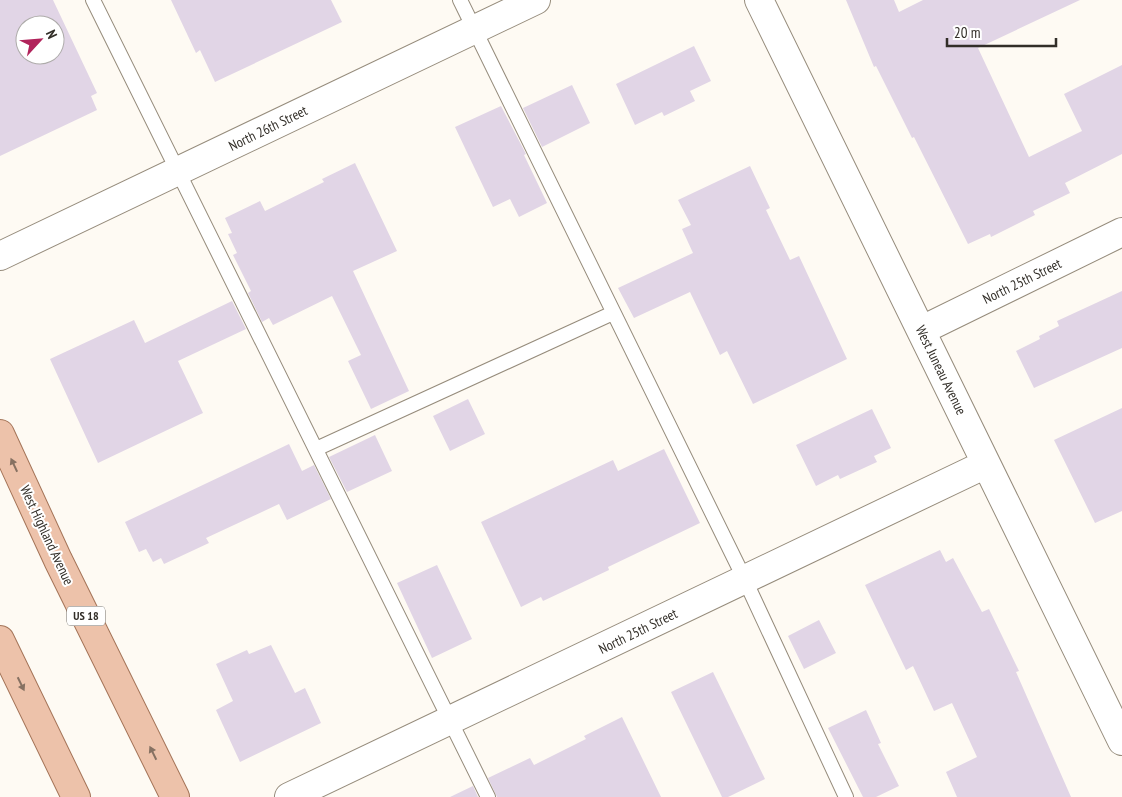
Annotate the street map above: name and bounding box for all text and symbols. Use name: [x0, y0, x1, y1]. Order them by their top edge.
north arrow: [15, 15, 65, 65]
scale bar: [947, 15, 1056, 47]
text: 20 m: [954, 23, 980, 42]
text: N: [42, 27, 61, 42]
street label: North 26th Street: [226, 101, 310, 155]
street label: North 25th Street: [980, 254, 1064, 308]
street label: West Juneau Avenue: [912, 322, 971, 418]
one-way arrow: [10, 458, 18, 472]
street label: West Highland Avenue: [16, 482, 78, 588]
street label: North 25th Street: [596, 604, 680, 658]
road number: US 18: [67, 606, 105, 626]
one-way arrow: [17, 677, 25, 691]
one-way arrow: [149, 746, 157, 760]

